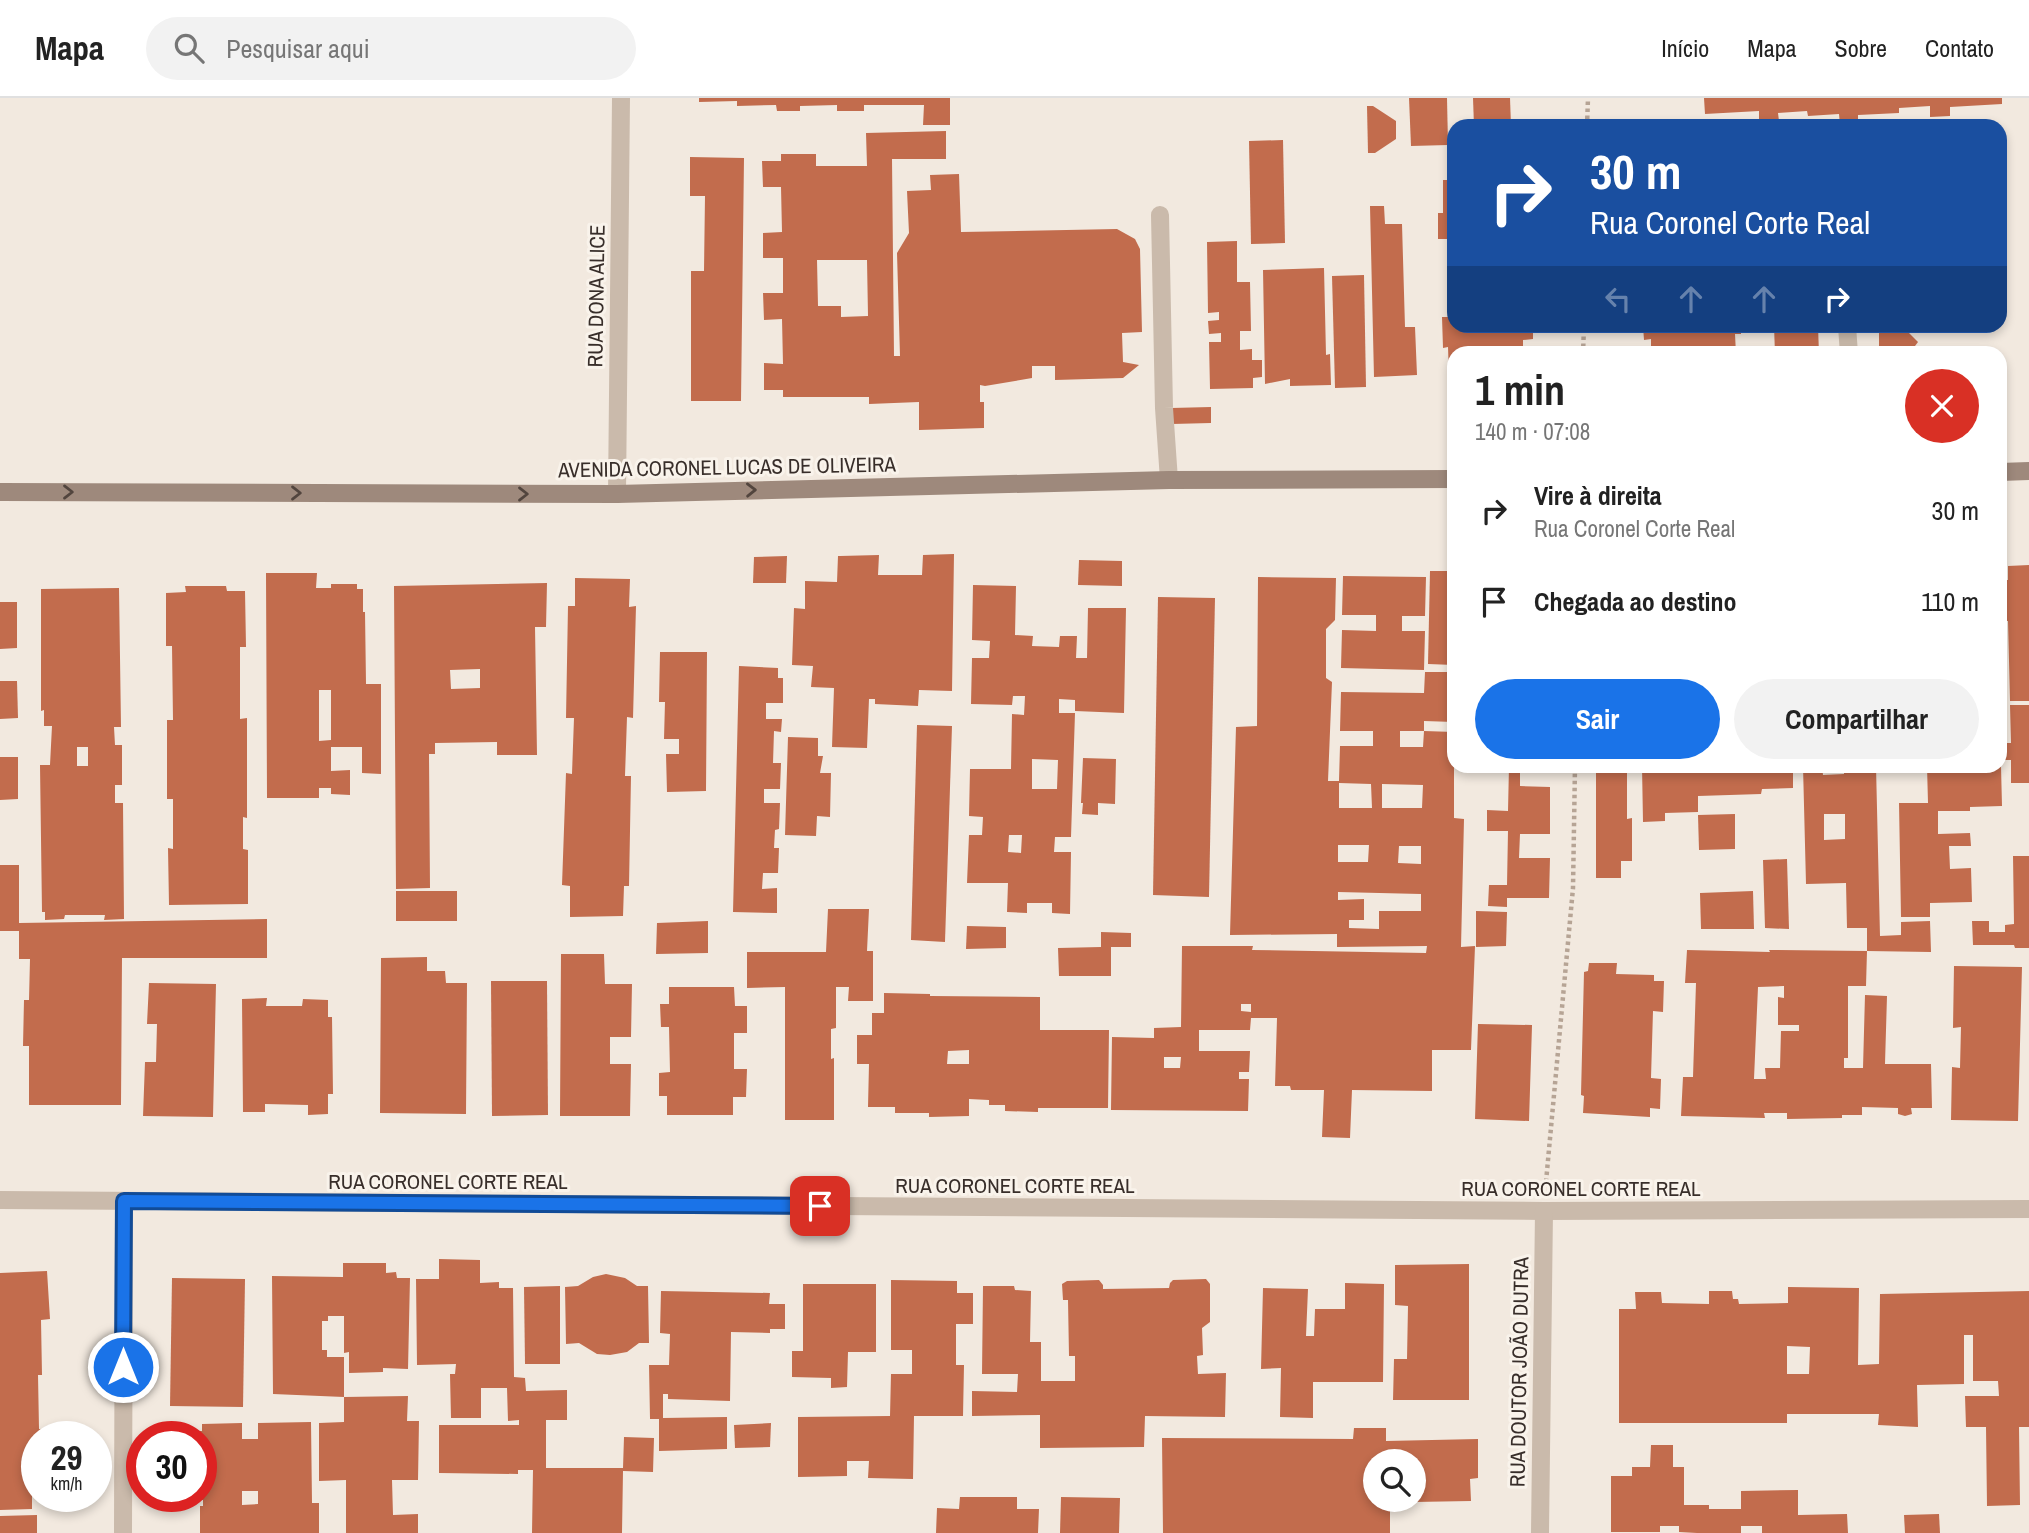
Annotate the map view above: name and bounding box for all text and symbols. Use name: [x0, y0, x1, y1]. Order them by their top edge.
search box: [146, 17, 636, 80]
text: Mapa: [35, 26, 104, 70]
icon: search: [170, 29, 208, 67]
text: Pesquisar aqui: [226, 31, 370, 66]
text: Início: [1661, 32, 1709, 64]
text: Mapa: [1747, 32, 1797, 64]
text: Sobre: [1835, 32, 1887, 64]
text: Contato: [1925, 32, 1994, 64]
text: 30 m: [1590, 138, 1682, 204]
icon: right: [1475, 147, 1566, 238]
text: Rua Coronel Corte Real: [1590, 201, 1870, 244]
street label: RUA DONA ALICE: [580, 224, 612, 368]
icon: left: [1599, 280, 1637, 318]
icon: ahead: [1672, 280, 1710, 318]
icon: ahead: [1745, 280, 1783, 318]
icon: right: [1818, 280, 1856, 318]
text: 1 min: [1475, 362, 1565, 418]
button: close: [1905, 369, 1979, 443]
text: 140 m · 07:08: [1475, 416, 1590, 447]
street label: AVENIDA CORONEL LUCAS DE OLIVEIRA: [557, 450, 897, 484]
text: Vire à direita: [1534, 478, 1662, 513]
one-way arrow: [745, 483, 756, 498]
one-way arrow: [63, 484, 74, 500]
one-way arrow: [291, 485, 301, 501]
one-way arrow: [518, 486, 529, 502]
icon: right: [1475, 492, 1513, 530]
text: 30 m: [1932, 493, 1979, 528]
text: Rua Coronel Corte Real: [1534, 513, 1735, 544]
icon: arrive: [1475, 583, 1513, 621]
text: Chegada ao destino: [1534, 584, 1737, 619]
text: 110 m: [1921, 584, 1979, 619]
button: Sair: [1475, 679, 1720, 759]
button: Compartilhar: [1734, 679, 1979, 759]
street label: RUA CORONEL CORTE REAL: [328, 1167, 568, 1196]
street label: RUA CORONEL CORTE REAL: [895, 1171, 1135, 1200]
street label: RUA CORONEL CORTE REAL: [1461, 1174, 1701, 1203]
pin: [790, 1176, 850, 1236]
icon: arrive: [801, 1187, 839, 1225]
street label: RUA DOUTOR JOÃO DUTRA: [1502, 1256, 1536, 1487]
position arrow: [86, 1330, 160, 1404]
speed limit sign: 30: [126, 1421, 217, 1512]
text: 29: [51, 1434, 82, 1481]
map controls: [1363, 1449, 1426, 1512]
button: search: [1363, 1449, 1426, 1512]
text: km/h: [51, 1471, 83, 1496]

